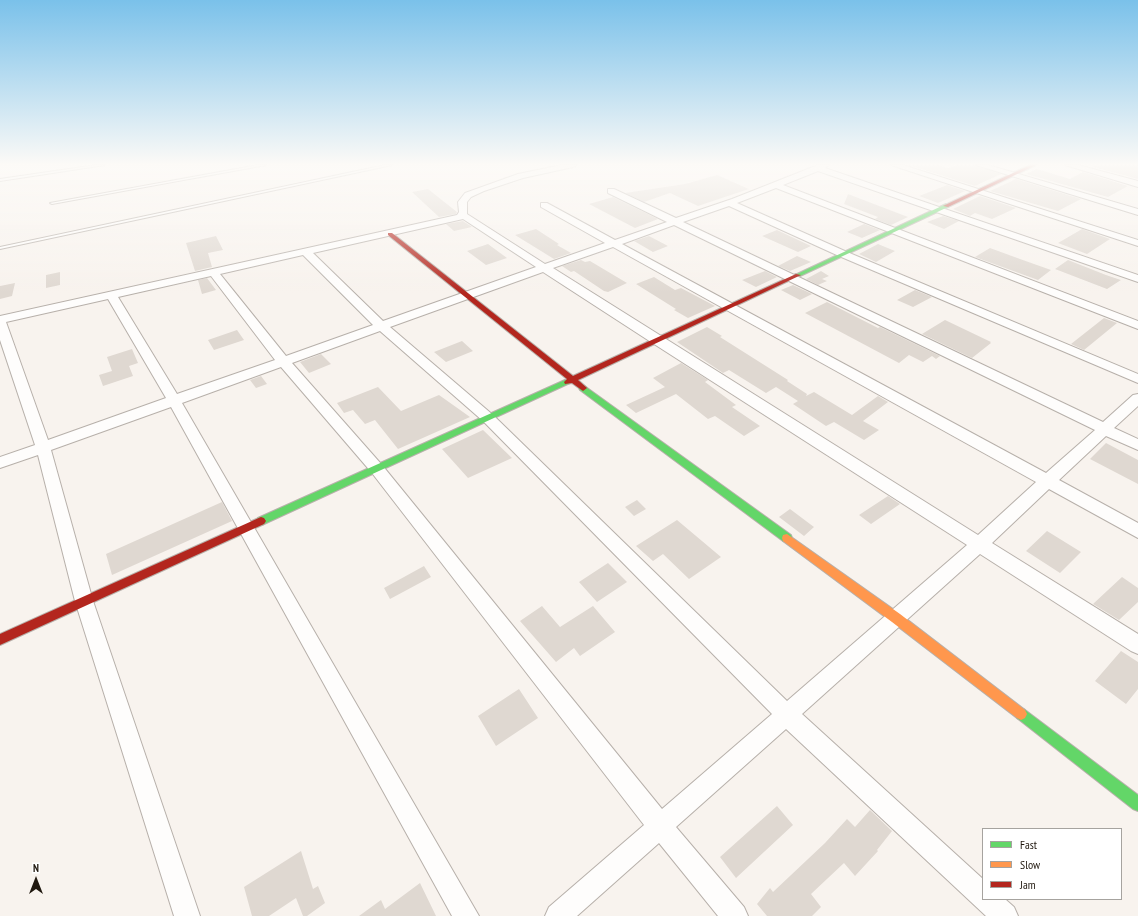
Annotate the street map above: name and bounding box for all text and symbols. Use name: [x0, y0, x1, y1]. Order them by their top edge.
legend: [982, 828, 1122, 900]
text: Fast: [1020, 837, 1037, 852]
text: Slow: [1020, 857, 1040, 872]
north arrow: [16, 860, 56, 900]
text: N: [33, 861, 39, 875]
text: Jam: [1020, 877, 1036, 892]

